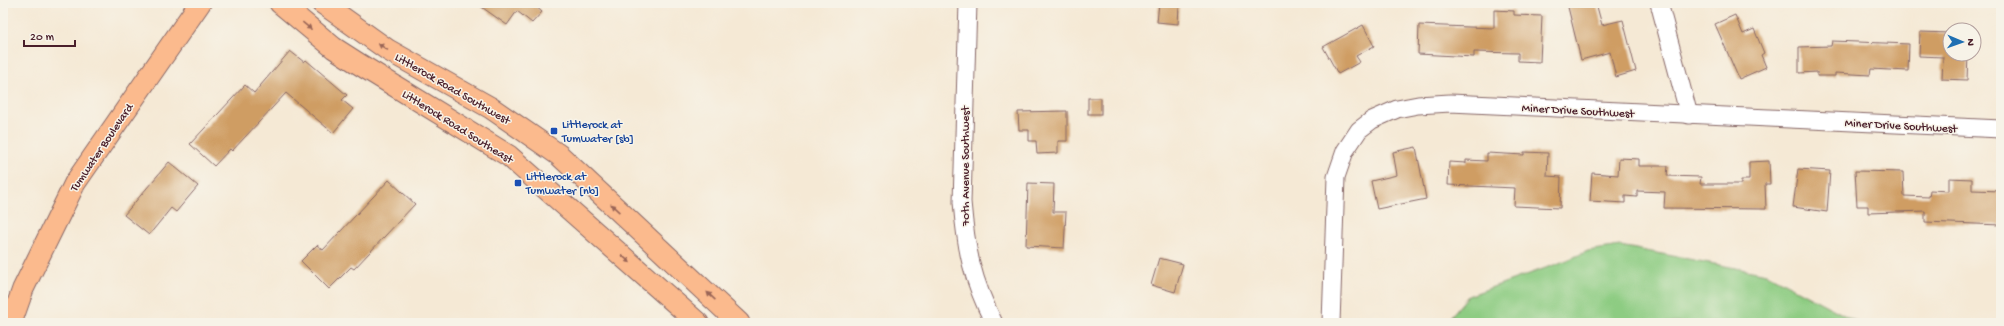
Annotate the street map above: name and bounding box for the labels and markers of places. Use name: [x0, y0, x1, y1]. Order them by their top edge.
place label: Littlerock at Tumwater [sb]: [561, 119, 634, 147]
marker: Littlerock at Tumwater [sb]: [549, 126, 559, 136]
place label: Littlerock at Tumwater [nb]: [525, 171, 599, 199]
marker: Littlerock at Tumwater [nb]: [513, 178, 523, 188]

